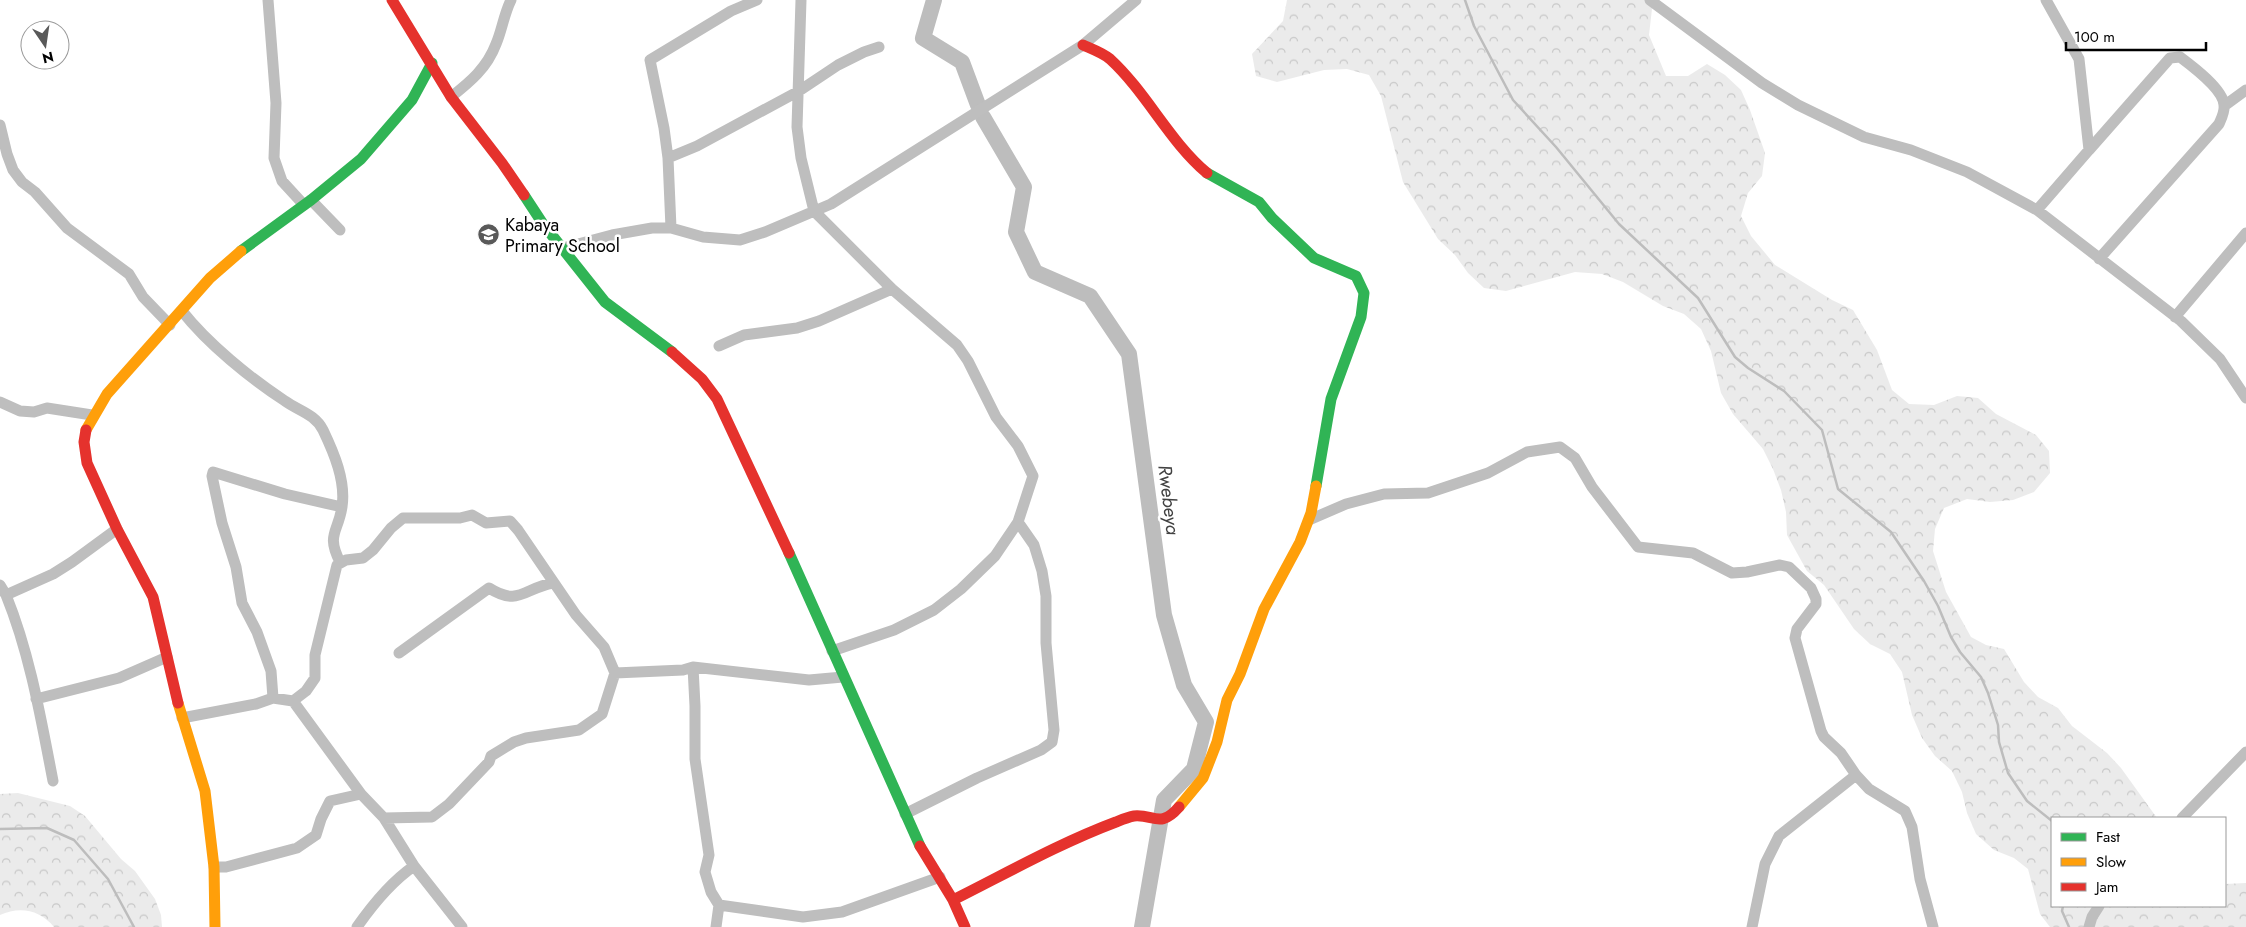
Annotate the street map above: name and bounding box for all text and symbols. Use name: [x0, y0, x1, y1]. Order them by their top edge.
north arrow: [20, 20, 70, 70]
scale bar: [2066, 20, 2206, 52]
text: 100 m: [2074, 26, 2115, 48]
text: N: [40, 47, 56, 69]
place label: Kabaya Primary School: [505, 212, 620, 259]
school or university icon: Kabaya Primary School: [477, 223, 501, 247]
water label: Rwebeya: [1151, 463, 1187, 537]
legend: [2051, 817, 2226, 907]
text: Fast: [2096, 826, 2120, 848]
text: Slow: [2096, 851, 2127, 873]
text: Jam: [2094, 876, 2119, 898]

